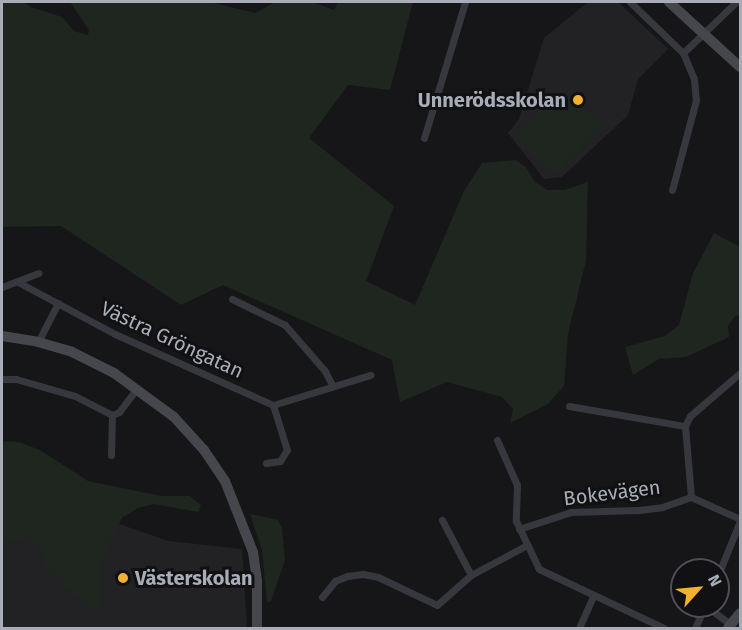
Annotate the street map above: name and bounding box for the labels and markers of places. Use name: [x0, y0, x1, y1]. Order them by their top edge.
place label: Unnerödsskolan: [418, 88, 566, 112]
marker: Unnerödsskolan: [571, 93, 585, 107]
place label: Västerskolan: [135, 566, 253, 590]
marker: Västerskolan: [116, 571, 130, 585]

